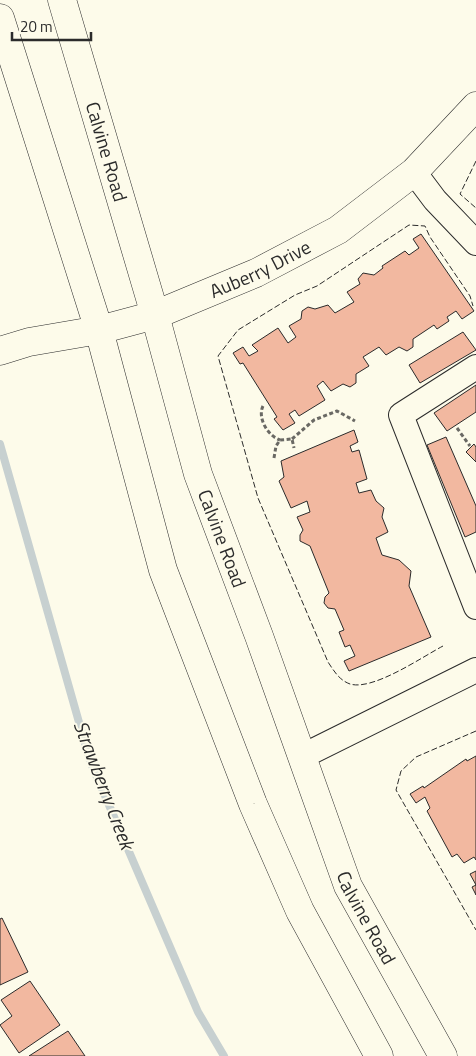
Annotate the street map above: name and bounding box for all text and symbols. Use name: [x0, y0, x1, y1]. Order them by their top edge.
scale bar: [12, 10, 91, 42]
text: 20 m: [20, 15, 53, 38]
street label: Calvine Road: [79, 98, 136, 205]
street label: Auberry Drive: [205, 232, 315, 305]
street label: Calvine Road: [191, 485, 254, 591]
water label: Strawberry Creek: [66, 716, 144, 856]
street label: Calvine Road: [330, 867, 404, 969]

